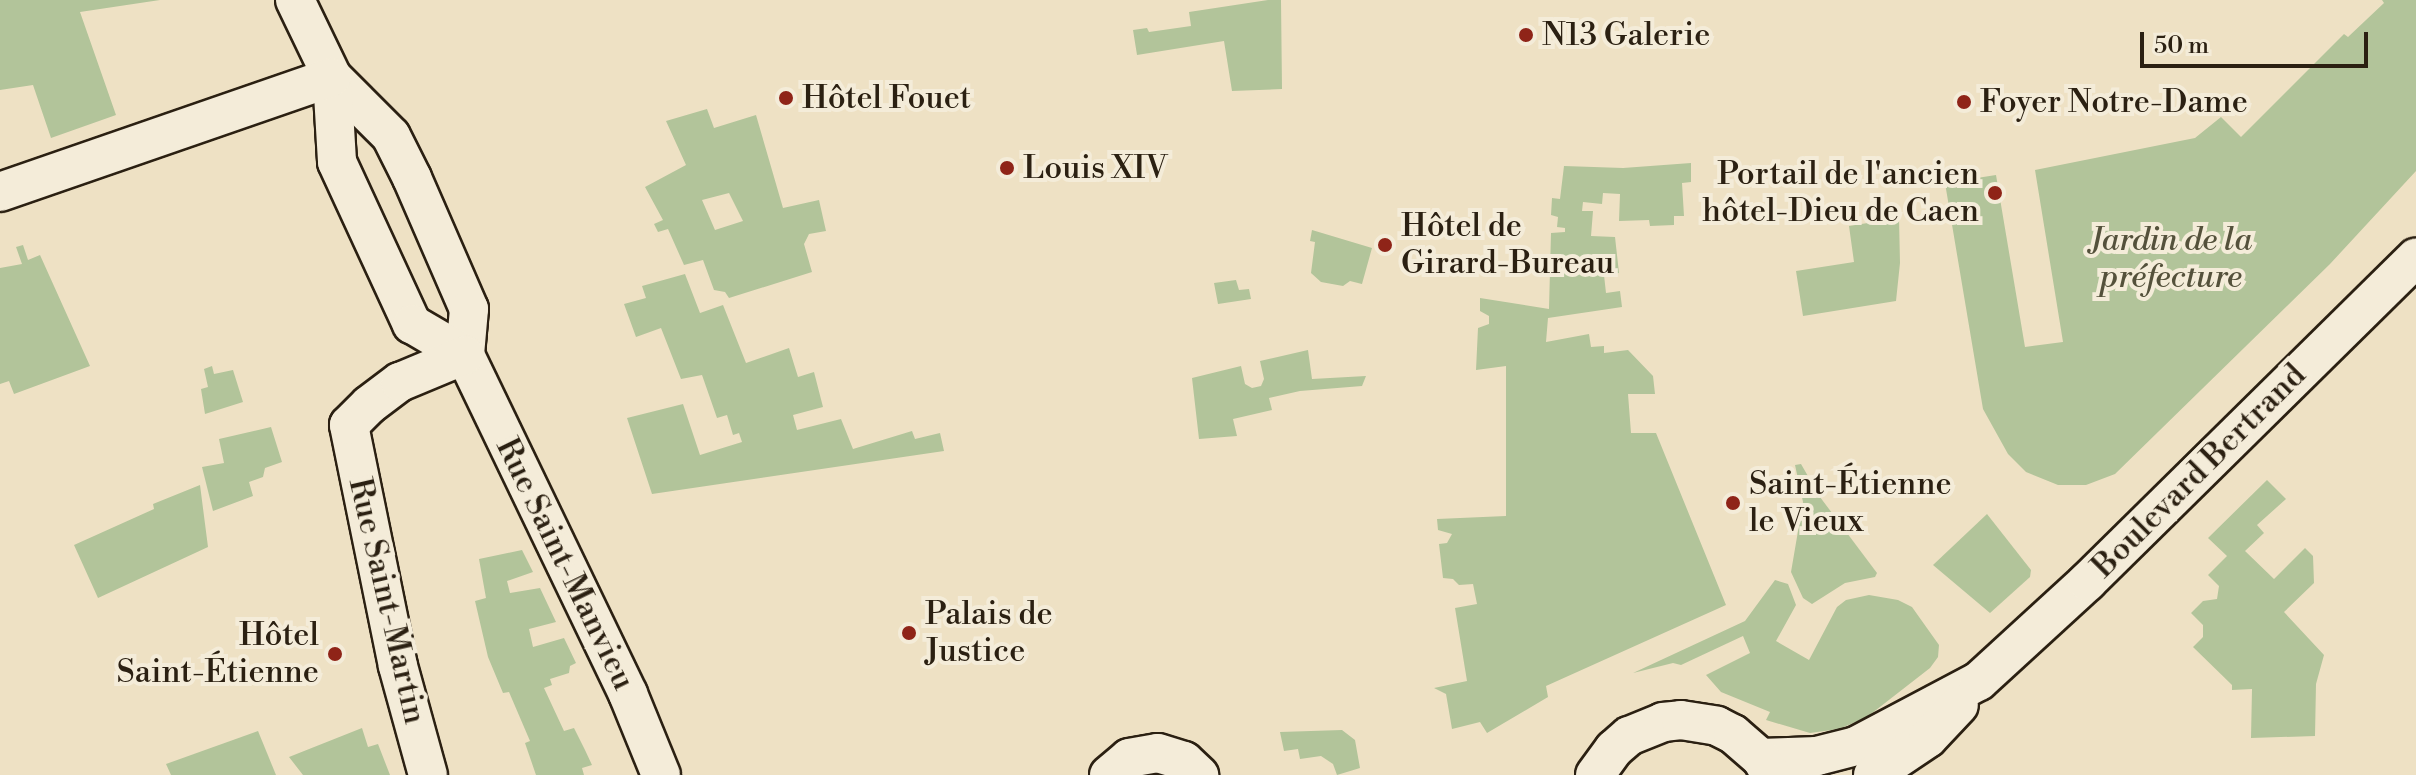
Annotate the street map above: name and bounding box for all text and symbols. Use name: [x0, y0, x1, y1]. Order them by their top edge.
place label: N13 Galerie: [1542, 16, 1710, 54]
scale bar: [2144, 16, 2372, 66]
marker: N13 Galerie: [1517, 26, 1535, 44]
text: 50 m: [2154, 31, 2209, 61]
place label: Hôtel Fouet: [802, 79, 971, 117]
place label: Foyer Notre-Dame: [1980, 83, 2248, 121]
marker: Hôtel Fouet: [777, 89, 795, 107]
marker: Foyer Notre-Dame: [1955, 93, 1973, 111]
place label: Louis XIV: [1023, 149, 1168, 187]
place label: Portail de l'ancien hôtel-Dieu de Caen: [1702, 156, 1979, 231]
marker: Louis XIV: [998, 159, 1016, 177]
marker: Portail de l'ancien hôtel-Dieu de Caen: [1986, 184, 2004, 202]
place label: Hôtel de Girard-Bureau: [1401, 208, 1614, 283]
park label: Jardin de la préfecture: [2090, 222, 2252, 297]
marker: Hôtel de Girard-Bureau: [1376, 236, 1394, 254]
street label: Boulevard Bertrand: [2084, 356, 2314, 586]
street label: Rue Saint-Manvieu: [487, 432, 643, 696]
place label: Saint-Étienne le Vieux: [1749, 466, 1952, 541]
street label: Rue Saint-Martin: [340, 474, 434, 728]
marker: Saint-Étienne le Vieux: [1724, 494, 1742, 512]
place label: Palais de Justice: [925, 596, 1053, 671]
place label: Hôtel Saint-Étienne: [116, 617, 319, 692]
marker: Palais de Justice: [900, 624, 918, 642]
marker: Hôtel Saint-Étienne: [326, 645, 344, 663]

